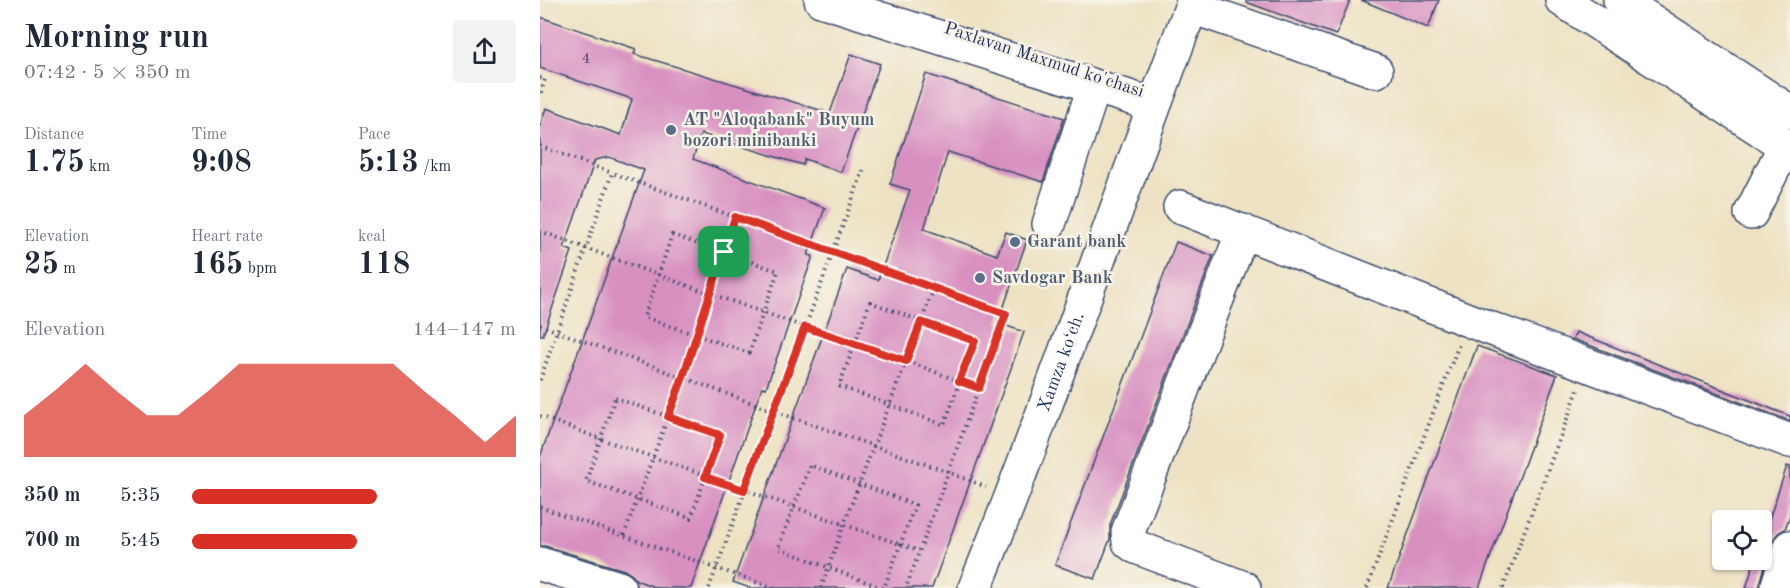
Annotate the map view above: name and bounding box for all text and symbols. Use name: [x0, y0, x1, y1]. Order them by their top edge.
street label: Paxlavan Maxmud ko'chasi: [942, 19, 1146, 101]
button: share: [453, 20, 516, 83]
text: Morning run: [24, 22, 209, 55]
house number: 4: [582, 52, 590, 67]
text: 07:42 · 5 × 350 m: [24, 63, 191, 83]
place label: AT "Aloqabank" Buyum bozori minibanki: [683, 111, 874, 150]
marker: AT "Aloqabank" Buyum bozori minibanki: [664, 123, 678, 137]
text: Distance: [24, 127, 84, 143]
text: Time: [191, 127, 227, 143]
text: Pace: [358, 127, 390, 143]
text: 1.75: [24, 148, 85, 178]
text: 9:08: [191, 148, 252, 178]
text: 5:13: [358, 148, 419, 178]
text: km: [85, 159, 110, 175]
text: /km: [419, 159, 451, 175]
pin: [698, 226, 749, 277]
text: Elevation: [24, 229, 89, 245]
text: Heart rate: [191, 229, 263, 245]
text: kcal: [358, 229, 386, 245]
place label: Garant bank: [1027, 233, 1126, 251]
icon: arrive: [707, 235, 740, 268]
marker: Garant bank: [1008, 235, 1022, 249]
text: 25: [24, 250, 59, 280]
text: 165: [191, 250, 243, 280]
text: 118: [358, 250, 410, 280]
text: m: [59, 261, 76, 277]
text: bpm: [243, 261, 277, 277]
place label: Savdogar Bank: [992, 269, 1113, 287]
marker: Savdogar Bank: [973, 271, 987, 285]
street label: Xamza ko‘ch.: [1035, 310, 1088, 414]
text: Elevation: [24, 320, 105, 340]
text: 144–147 m: [413, 320, 516, 340]
text: 350 m: [24, 486, 80, 506]
text: 5:35: [120, 486, 160, 506]
map controls: [1712, 510, 1772, 570]
button: locate: [1712, 510, 1772, 570]
text: 700 m: [24, 531, 80, 551]
text: 5:45: [120, 531, 160, 551]

